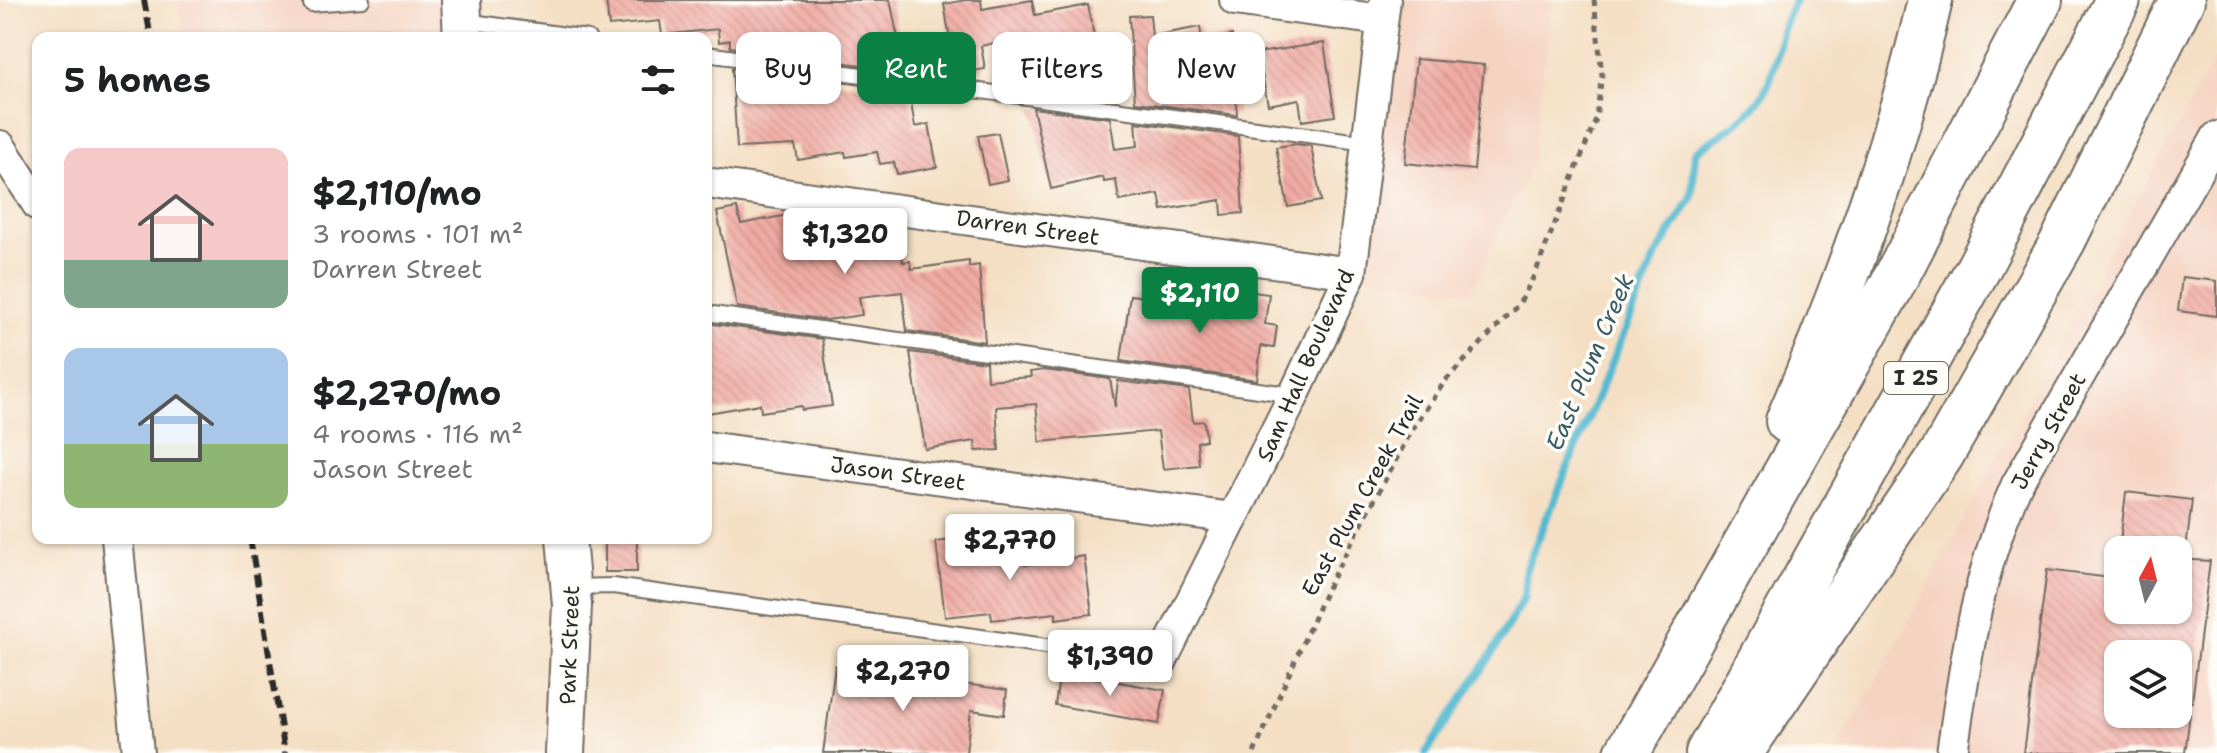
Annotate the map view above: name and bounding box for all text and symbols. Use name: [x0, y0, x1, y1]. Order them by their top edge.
chip: Buy: [736, 32, 841, 104]
chip: Rent: [857, 32, 976, 104]
chip: Filters: [992, 32, 1132, 104]
chip: New: [1148, 32, 1265, 104]
text: 5 homes: [64, 57, 211, 103]
icon: filters: [636, 58, 680, 102]
text: $2,110/mo: [312, 170, 482, 216]
icon: home: [128, 180, 224, 276]
street label: Darren Street: [954, 203, 1101, 252]
pin: $1,320: [780, 208, 910, 276]
text: 3 rooms · 101 m²: [312, 216, 523, 251]
text: $1,320: [801, 216, 889, 251]
text: Darren Street: [312, 251, 482, 286]
street label: Sam Hall Boulevard: [1250, 264, 1361, 466]
pin: $2,110: [1135, 267, 1265, 335]
water label: East Plum Creek: [1538, 268, 1642, 455]
text: $2,110: [1160, 275, 1240, 310]
road number: I 25: [1884, 362, 1948, 394]
street label: Jerry Street: [2004, 368, 2092, 495]
text: $2,270/mo: [312, 370, 501, 416]
icon: home: [128, 380, 224, 476]
street label: East Plum Creek Trail: [1295, 389, 1430, 601]
text: 4 rooms · 116 m²: [312, 416, 523, 451]
street label: Jason Street: [829, 450, 967, 497]
text: Jason Street: [312, 451, 473, 486]
pin: $2,770: [945, 514, 1075, 582]
text: $2,770: [963, 522, 1057, 557]
north arrow: [2104, 536, 2192, 624]
map controls: [2104, 536, 2192, 728]
street label: Park Street: [553, 585, 586, 705]
pin: $1,390: [1045, 630, 1175, 698]
text: $1,390: [1066, 638, 1154, 673]
button: layers: [2104, 640, 2192, 728]
pin: $2,270: [838, 645, 968, 713]
text: $2,270: [855, 653, 951, 688]

